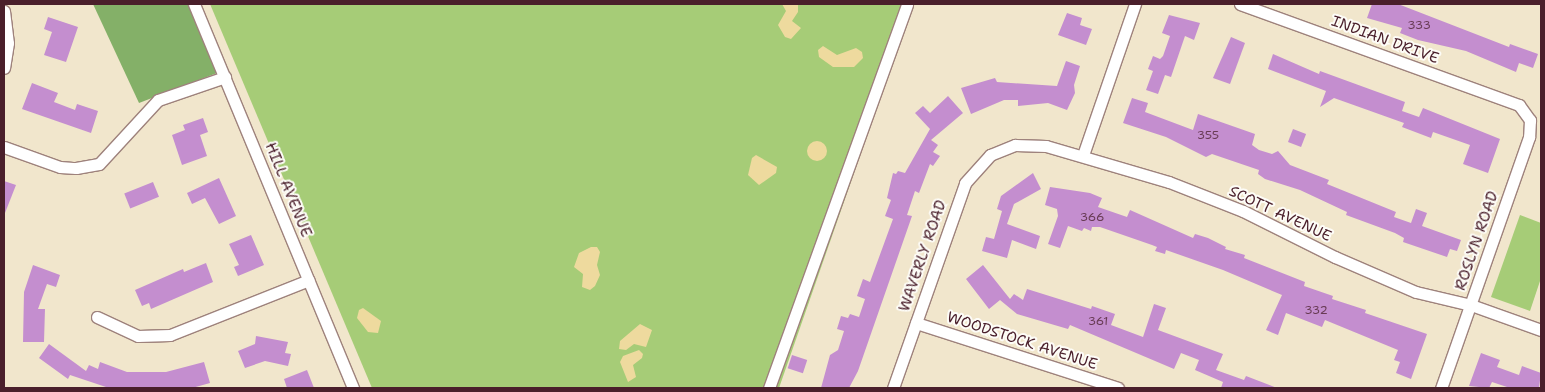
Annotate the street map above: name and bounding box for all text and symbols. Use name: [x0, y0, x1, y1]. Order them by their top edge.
street label: INDIAN DRIVE: [1329, 12, 1441, 68]
house number: 333: [1407, 19, 1431, 33]
house number: 355: [1197, 129, 1219, 143]
street label: HILL AVENUE: [261, 140, 315, 240]
street label: SCOTT AVENUE: [1226, 182, 1334, 246]
street label: ROSLYN ROAD: [1452, 189, 1502, 293]
street label: WAVERLY ROAD: [895, 198, 951, 314]
house number: 366: [1080, 211, 1104, 225]
house number: 332: [1304, 304, 1328, 318]
street label: WOODSTOCK AVENUE: [945, 308, 1099, 374]
house number: 361: [1088, 315, 1108, 329]

